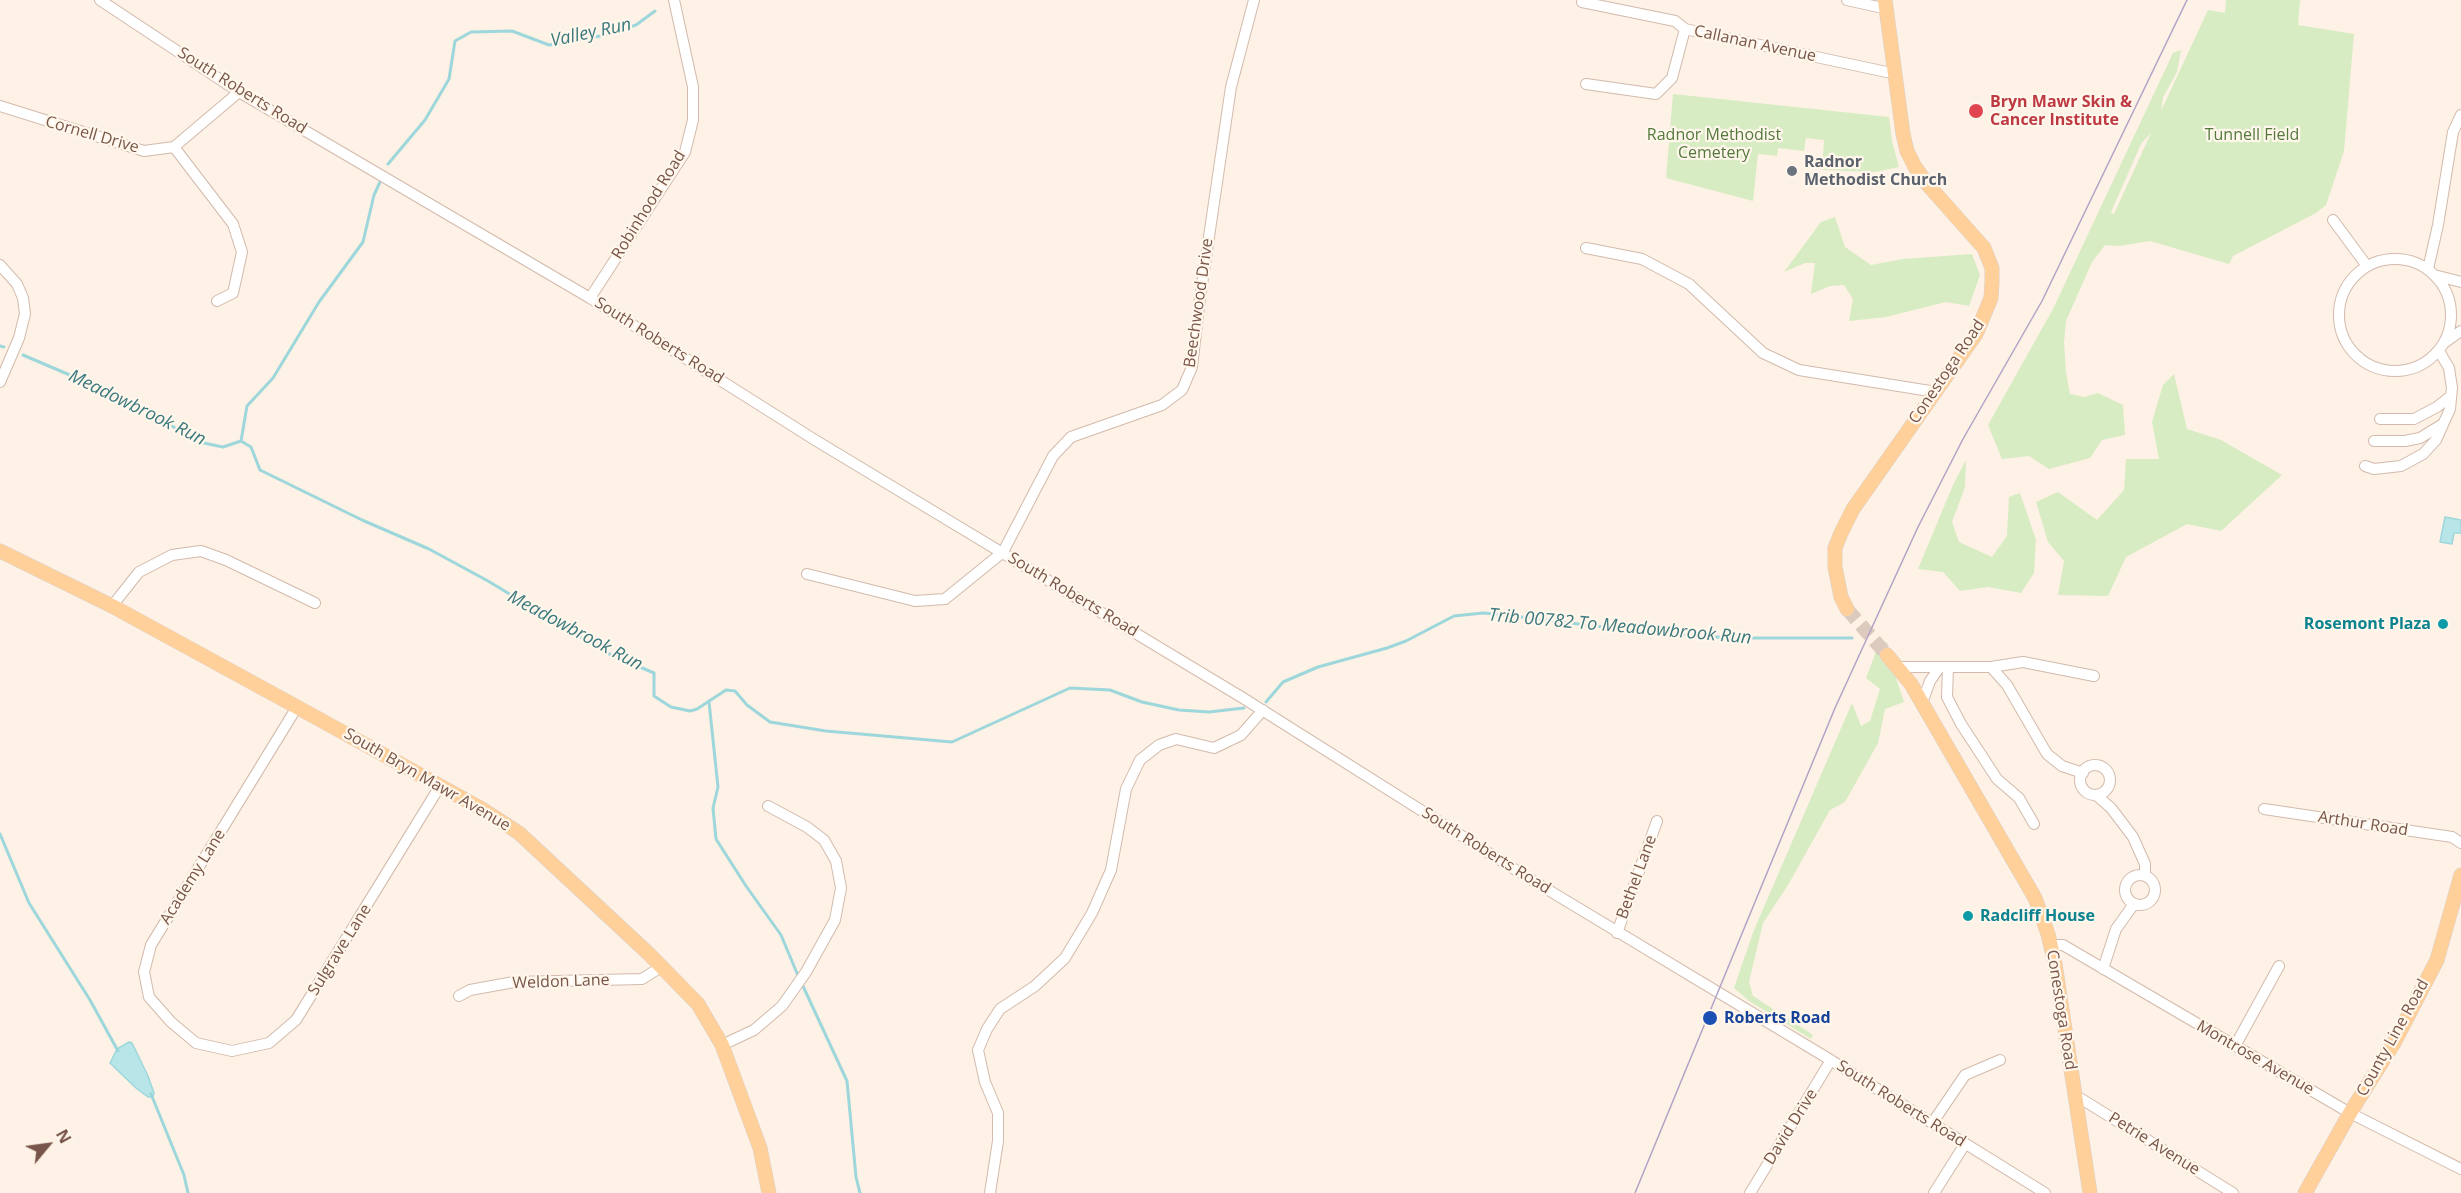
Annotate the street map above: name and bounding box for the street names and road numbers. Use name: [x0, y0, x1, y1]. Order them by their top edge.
street label: Callanan Avenue: [1692, 22, 1818, 66]
street label: South Roberts Road: [174, 44, 310, 138]
street label: Cornell Drive: [43, 112, 141, 158]
street label: Robinhood Road: [608, 147, 690, 263]
street label: Beechwood Drive: [1180, 237, 1218, 369]
street label: South Roberts Road: [591, 294, 727, 388]
street label: Conestoga Road: [1905, 316, 1989, 428]
street label: South Roberts Road: [1004, 549, 1142, 641]
street label: South Bryn Mawr Avenue: [340, 724, 514, 836]
street label: South Roberts Road: [1418, 804, 1554, 898]
street label: Arthur Road: [2317, 807, 2409, 841]
street label: Academy Lane: [156, 826, 230, 928]
street label: Bethel Lane: [1613, 832, 1661, 922]
street label: Sulgrave Lane: [304, 901, 376, 999]
street label: Conestoga Road: [2042, 949, 2080, 1071]
street label: Weldon Lane: [512, 971, 610, 993]
street label: County Line Road: [2353, 976, 2433, 1100]
street label: Montrose Avenue: [2193, 1017, 2317, 1099]
street label: South Roberts Road: [1833, 1057, 1969, 1151]
street label: David Drive: [1760, 1086, 1822, 1168]
street label: Petrie Avenue: [2105, 1108, 2203, 1180]

